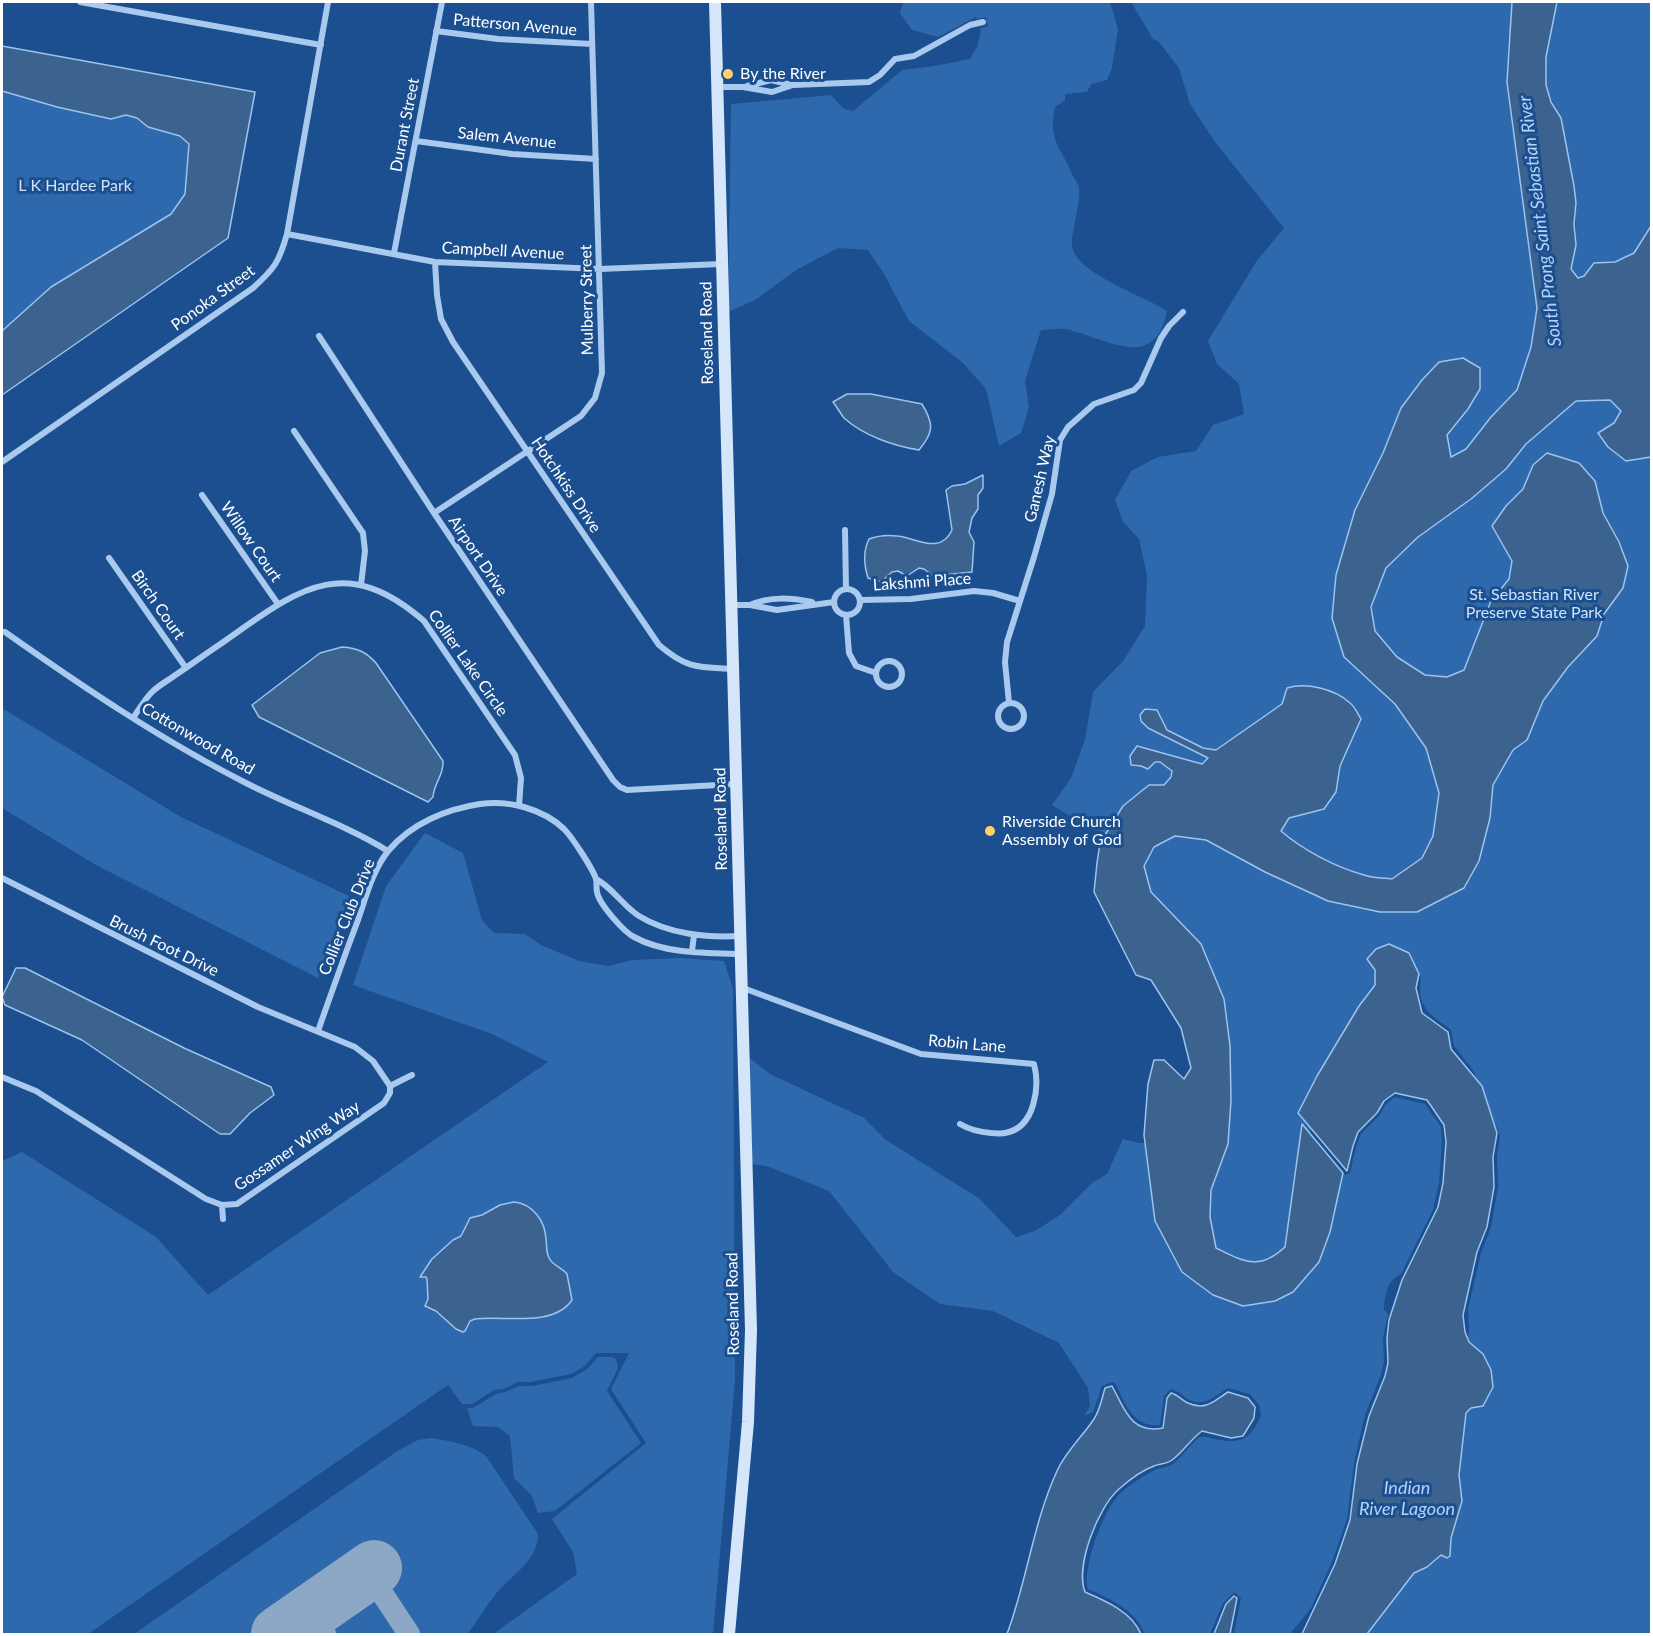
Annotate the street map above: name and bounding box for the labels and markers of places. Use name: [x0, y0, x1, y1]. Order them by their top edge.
place label: By the River: [740, 64, 826, 84]
marker: By the River: [721, 67, 735, 81]
place label: Riverside Church Assembly of God: [1002, 812, 1122, 850]
marker: Riverside Church Assembly of God: [983, 824, 997, 838]

